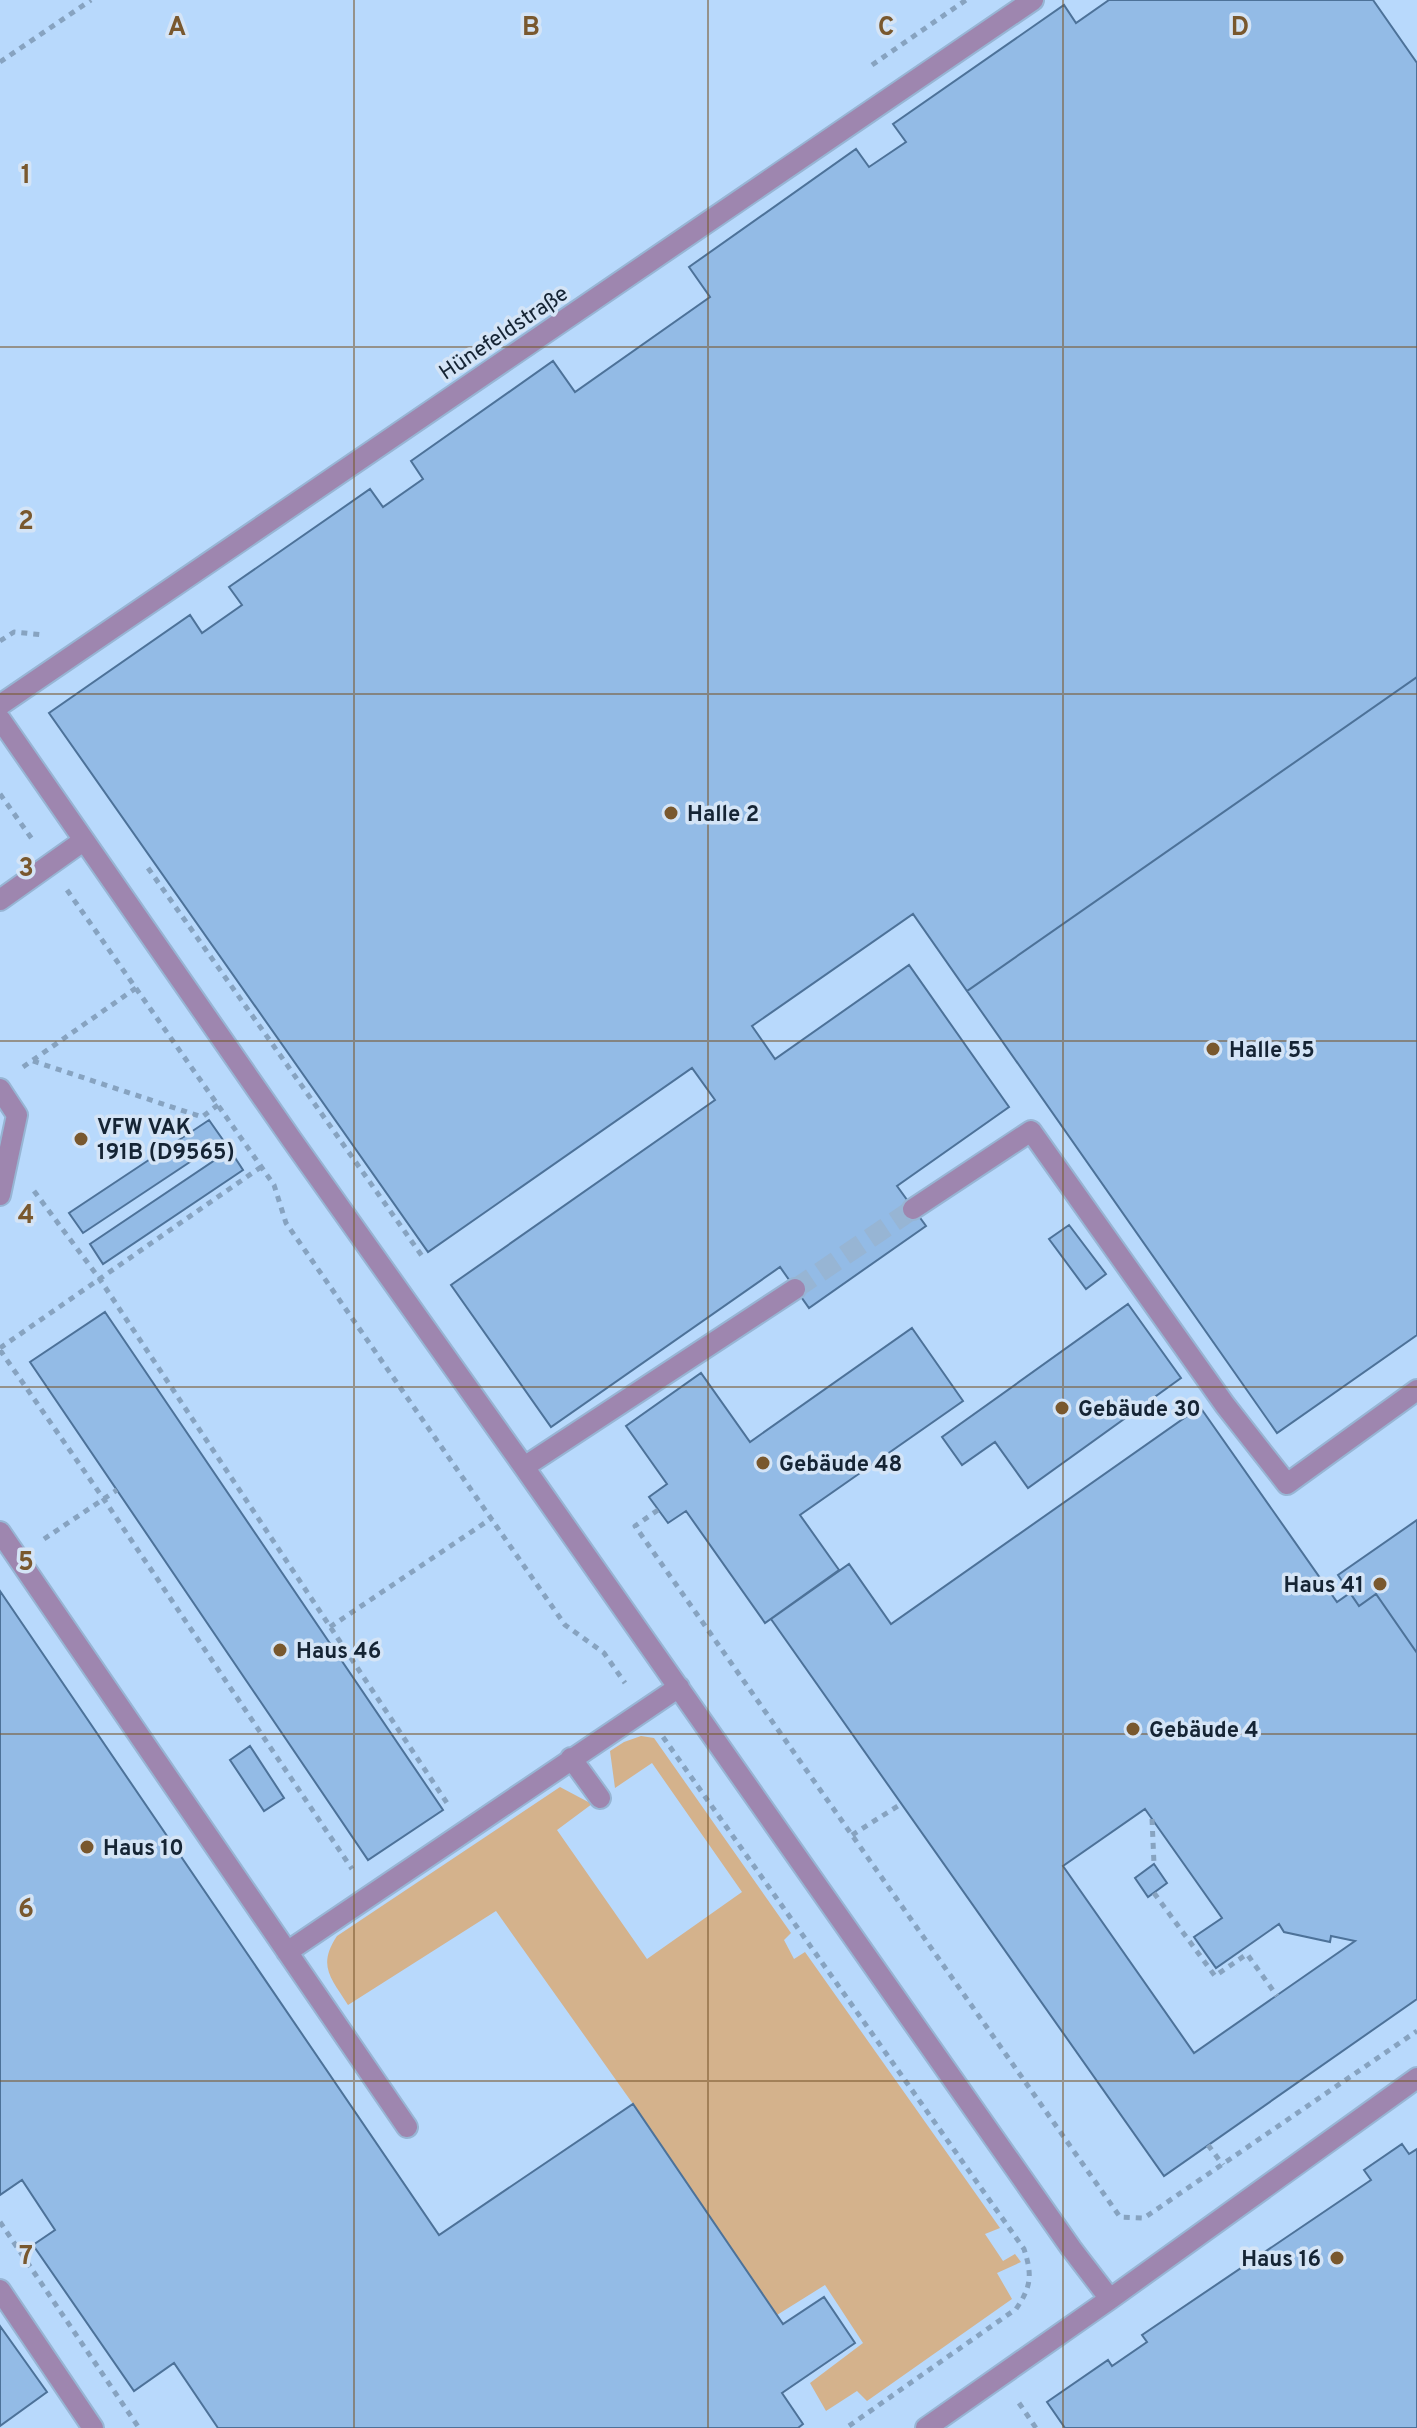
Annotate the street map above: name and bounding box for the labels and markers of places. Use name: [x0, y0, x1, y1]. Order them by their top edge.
place label: Halle 2: [687, 802, 759, 829]
marker: Halle 2: [662, 804, 680, 822]
place label: Halle 55: [1229, 1038, 1315, 1065]
marker: Halle 55: [1204, 1040, 1222, 1058]
place label: VFW VAK 191B (D9565): [97, 1115, 235, 1167]
marker: VFW VAK 191B (D9565): [72, 1130, 90, 1148]
place label: Gebäude 30: [1078, 1397, 1201, 1424]
marker: Gebäude 30: [1053, 1399, 1071, 1417]
place label: Gebäude 48: [779, 1452, 902, 1479]
marker: Gebäude 48: [754, 1454, 772, 1472]
place label: Haus 41: [1284, 1573, 1364, 1600]
marker: Haus 41: [1371, 1575, 1389, 1593]
place label: Haus 46: [296, 1639, 381, 1666]
marker: Haus 46: [271, 1641, 289, 1659]
place label: Gebäude 4: [1149, 1718, 1259, 1745]
marker: Gebäude 4: [1124, 1720, 1142, 1738]
place label: Haus 10: [103, 1836, 184, 1863]
marker: Haus 10: [78, 1838, 96, 1856]
place label: Haus 16: [1241, 2247, 1321, 2274]
marker: Haus 16: [1328, 2249, 1346, 2267]

